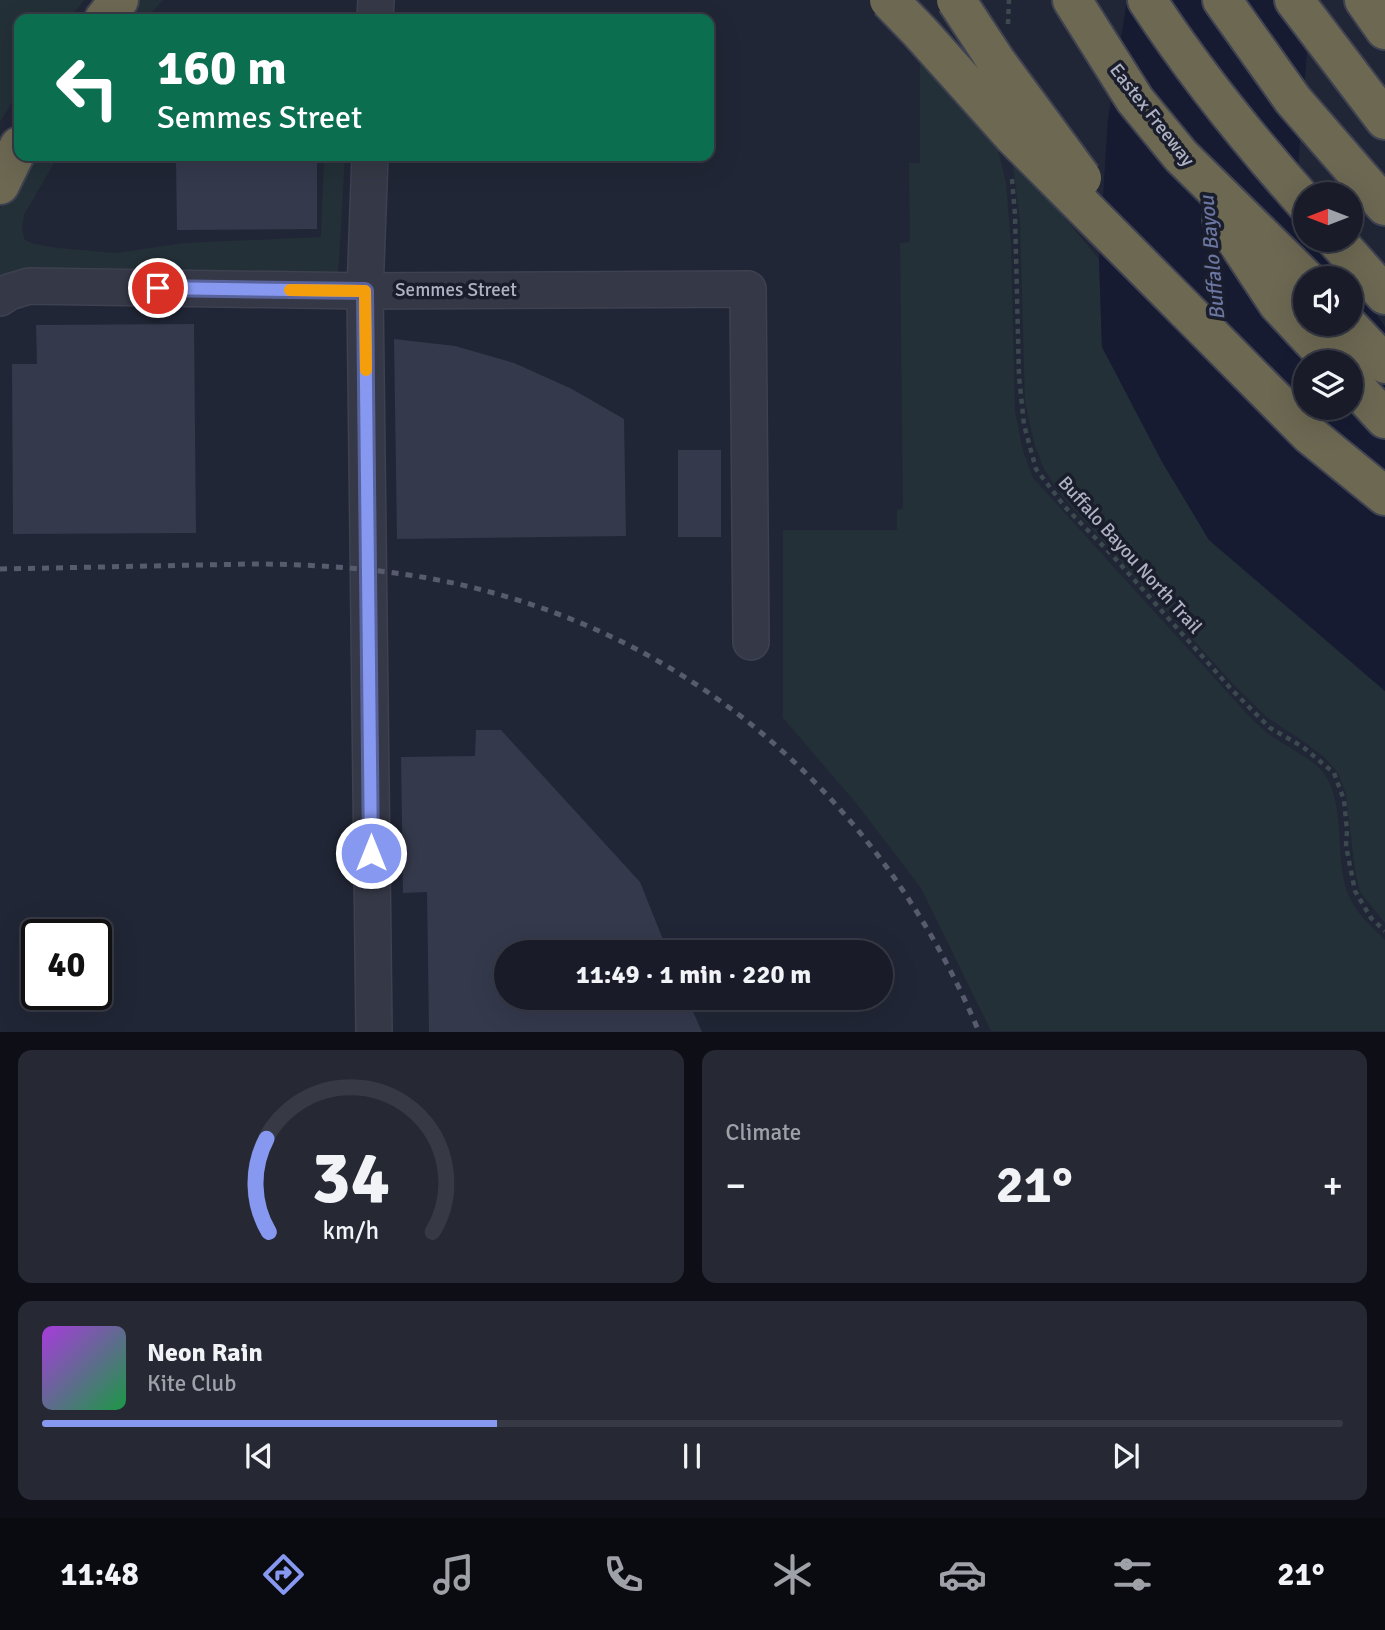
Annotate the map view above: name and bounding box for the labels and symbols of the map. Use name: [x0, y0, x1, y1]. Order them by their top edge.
street label: Eastex Freeway: [1104, 59, 1200, 171]
north arrow: [1293, 182, 1363, 252]
water label: Buffalo Bayou: [1193, 193, 1230, 321]
pin: [128, 258, 188, 318]
street label: Semmes Street: [395, 278, 517, 302]
street label: Buffalo Bayou North Trail: [1053, 471, 1207, 639]
position arrow: [334, 816, 408, 890]
speed limit sign: 40: [21, 919, 112, 1010]

